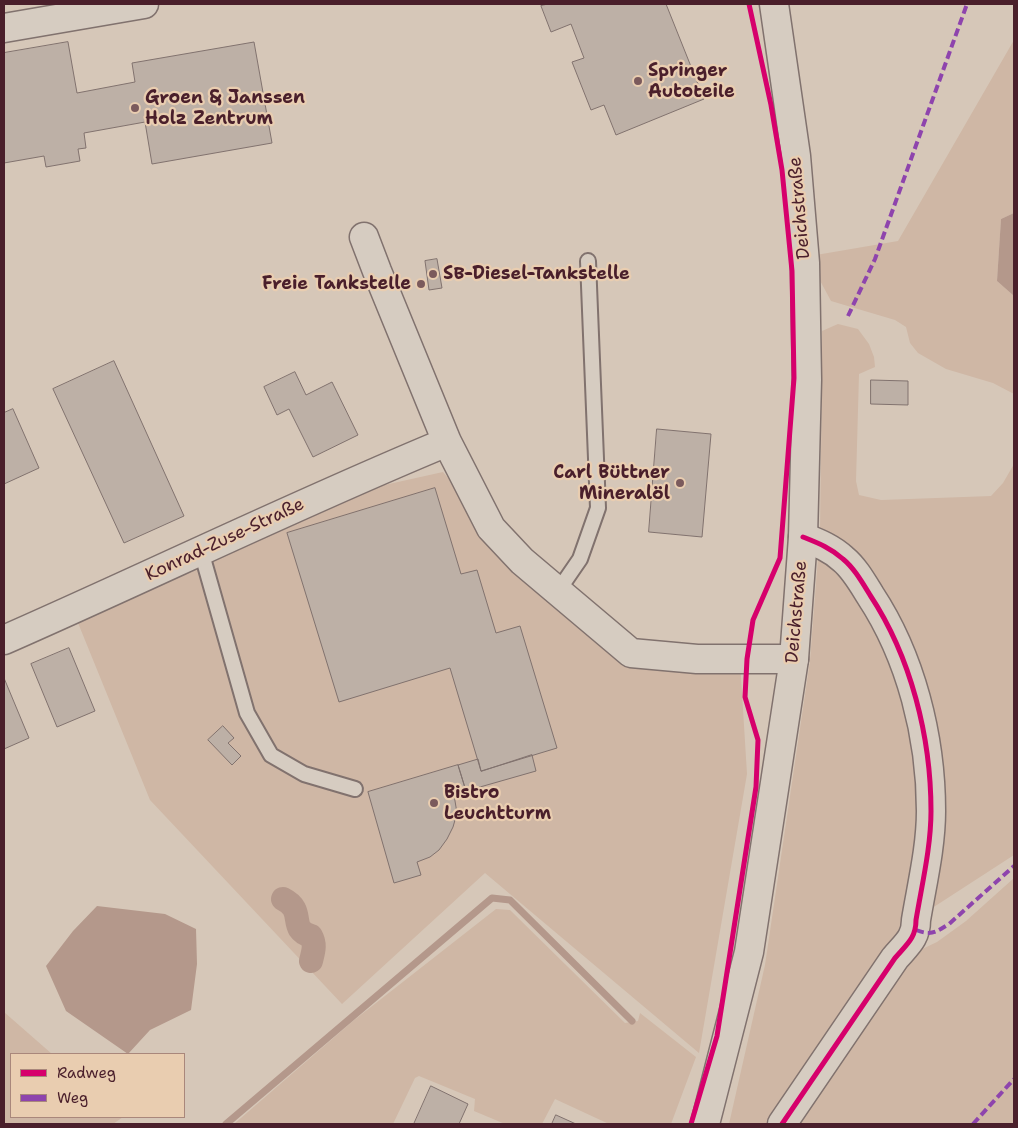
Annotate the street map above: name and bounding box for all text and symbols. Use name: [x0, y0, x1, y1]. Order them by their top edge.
place label: Springer Autoteile: [648, 60, 735, 102]
marker: Springer Autoteile: [632, 75, 644, 87]
place label: Groen & Janssen Holz Zentrum: [145, 87, 305, 130]
marker: Groen & Janssen Holz Zentrum: [129, 102, 141, 114]
street label: Deichstraße: [785, 156, 815, 260]
place label: SB-Diesel-Tankstelle: [443, 263, 630, 285]
marker: SB-Diesel-Tankstelle: [427, 268, 439, 280]
place label: Freie Tankstelle: [262, 273, 411, 295]
marker: Freie Tankstelle: [415, 278, 427, 290]
place label: Carl Büttner Mineralöl: [553, 462, 670, 504]
marker: Carl Büttner Mineralöl: [674, 477, 686, 489]
street label: Konrad-Zuse-Straße: [142, 494, 308, 586]
street label: Deichstraße: [782, 560, 812, 664]
place label: Bistro Leuchtturm: [444, 782, 551, 824]
marker: Bistro Leuchtturm: [428, 797, 440, 809]
legend: [10, 1053, 185, 1118]
text: Radweg: [57, 1063, 116, 1083]
text: Weg: [57, 1088, 88, 1108]

